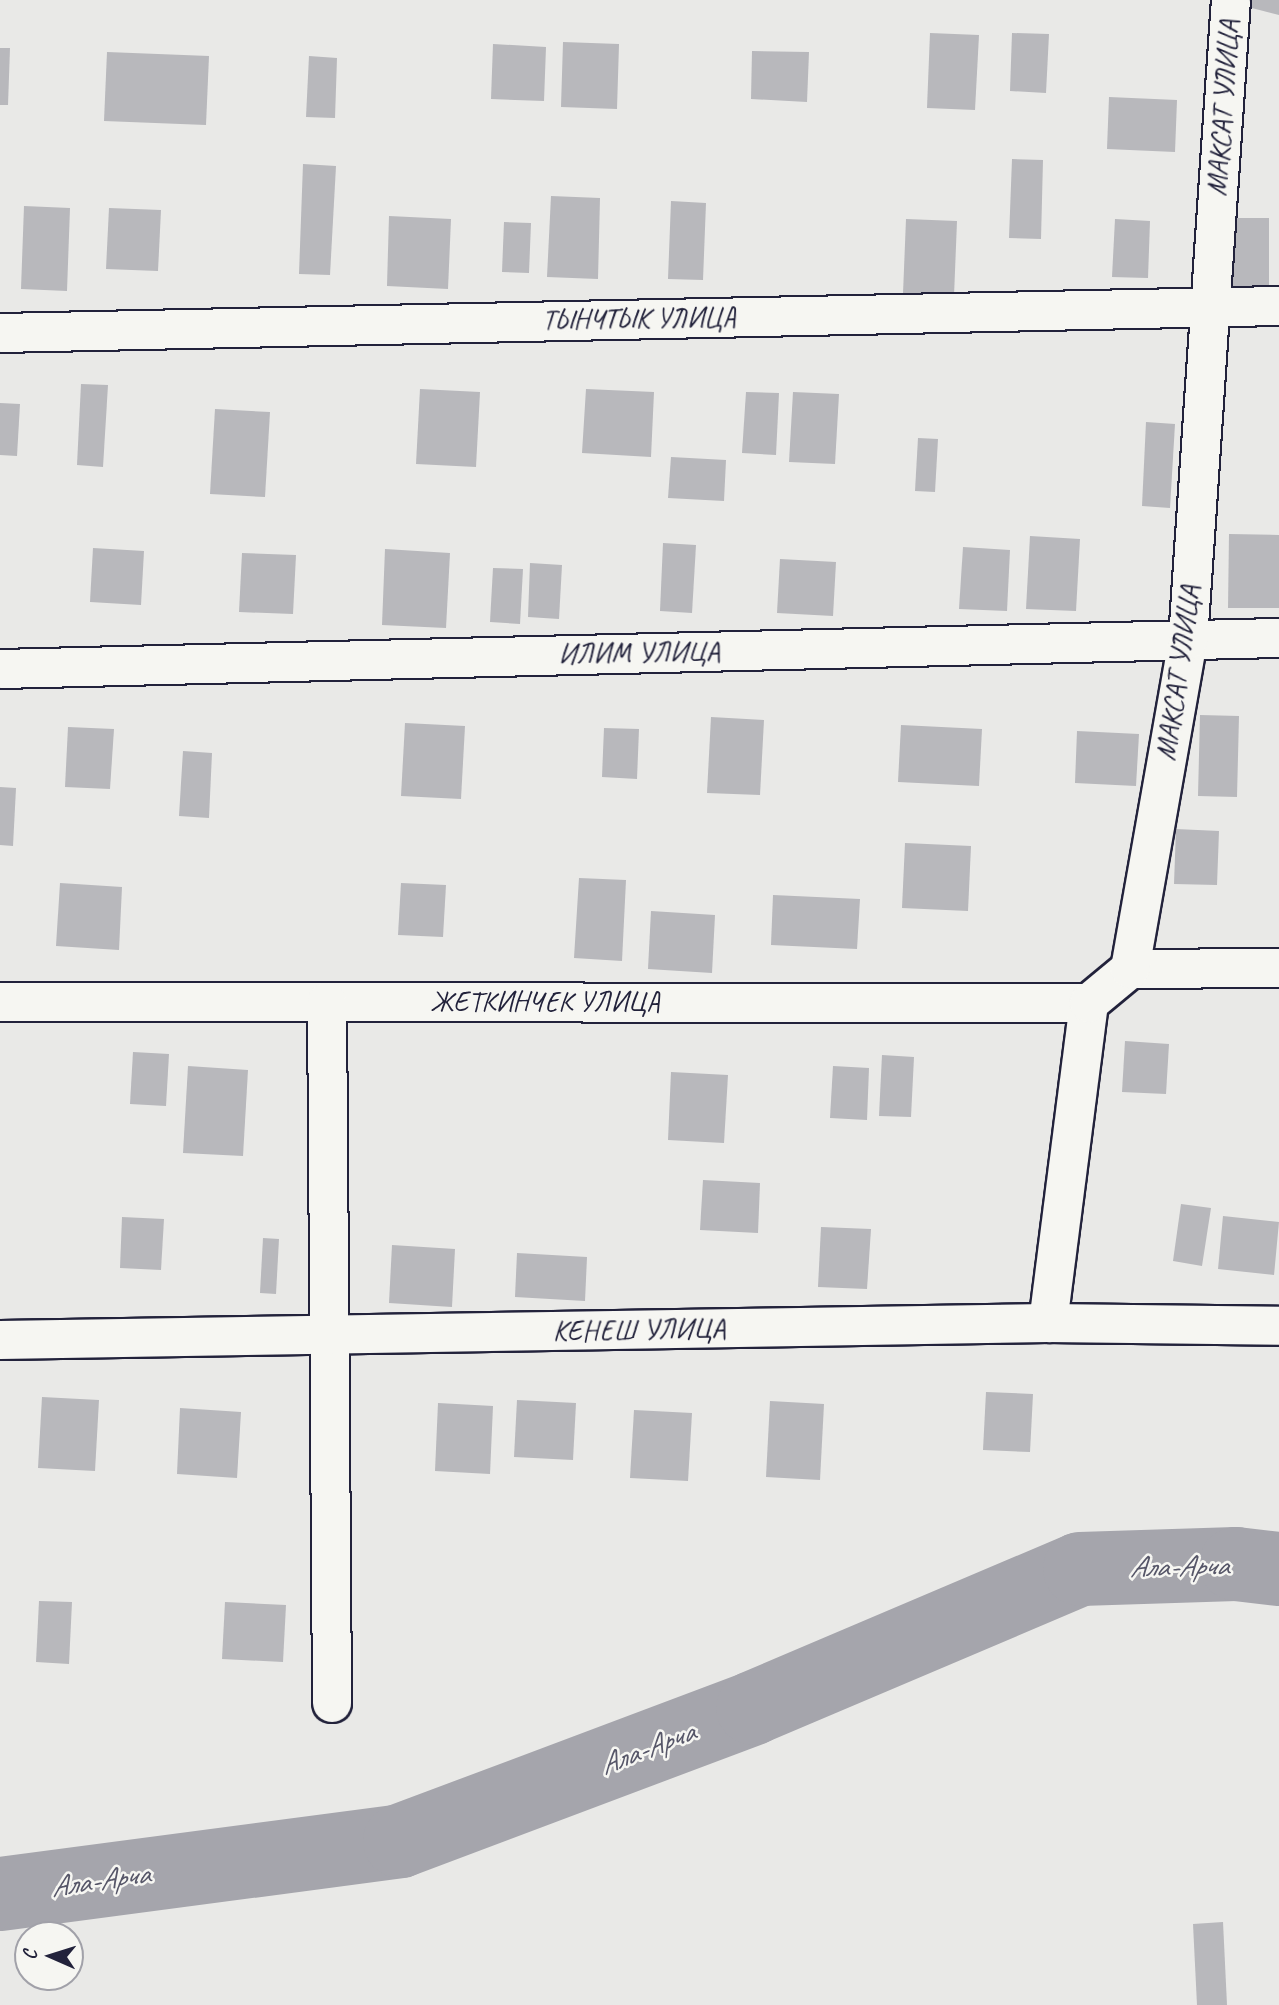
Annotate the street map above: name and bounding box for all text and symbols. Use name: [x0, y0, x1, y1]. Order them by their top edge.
street label: МАКСАТ УЛИЦА: [1200, 19, 1246, 197]
street label: ТЫНЧТЫК УЛИЦА: [541, 301, 737, 337]
street label: МАКСАТ УЛИЦА: [1149, 584, 1207, 762]
street label: ИЛИМ УЛИЦА: [559, 635, 719, 671]
street label: ЖЕТКИНЧЕК УЛИЦА: [430, 985, 660, 1019]
street label: КЕНЕШ УЛИЦА: [553, 1312, 725, 1348]
water label: Ала-Арча: [1129, 1547, 1229, 1585]
water label: Ала-Арча: [594, 1713, 700, 1783]
water label: Ала-Арча: [48, 1855, 152, 1905]
north arrow: [14, 1921, 84, 1991]
text: С: [18, 1950, 42, 1960]

